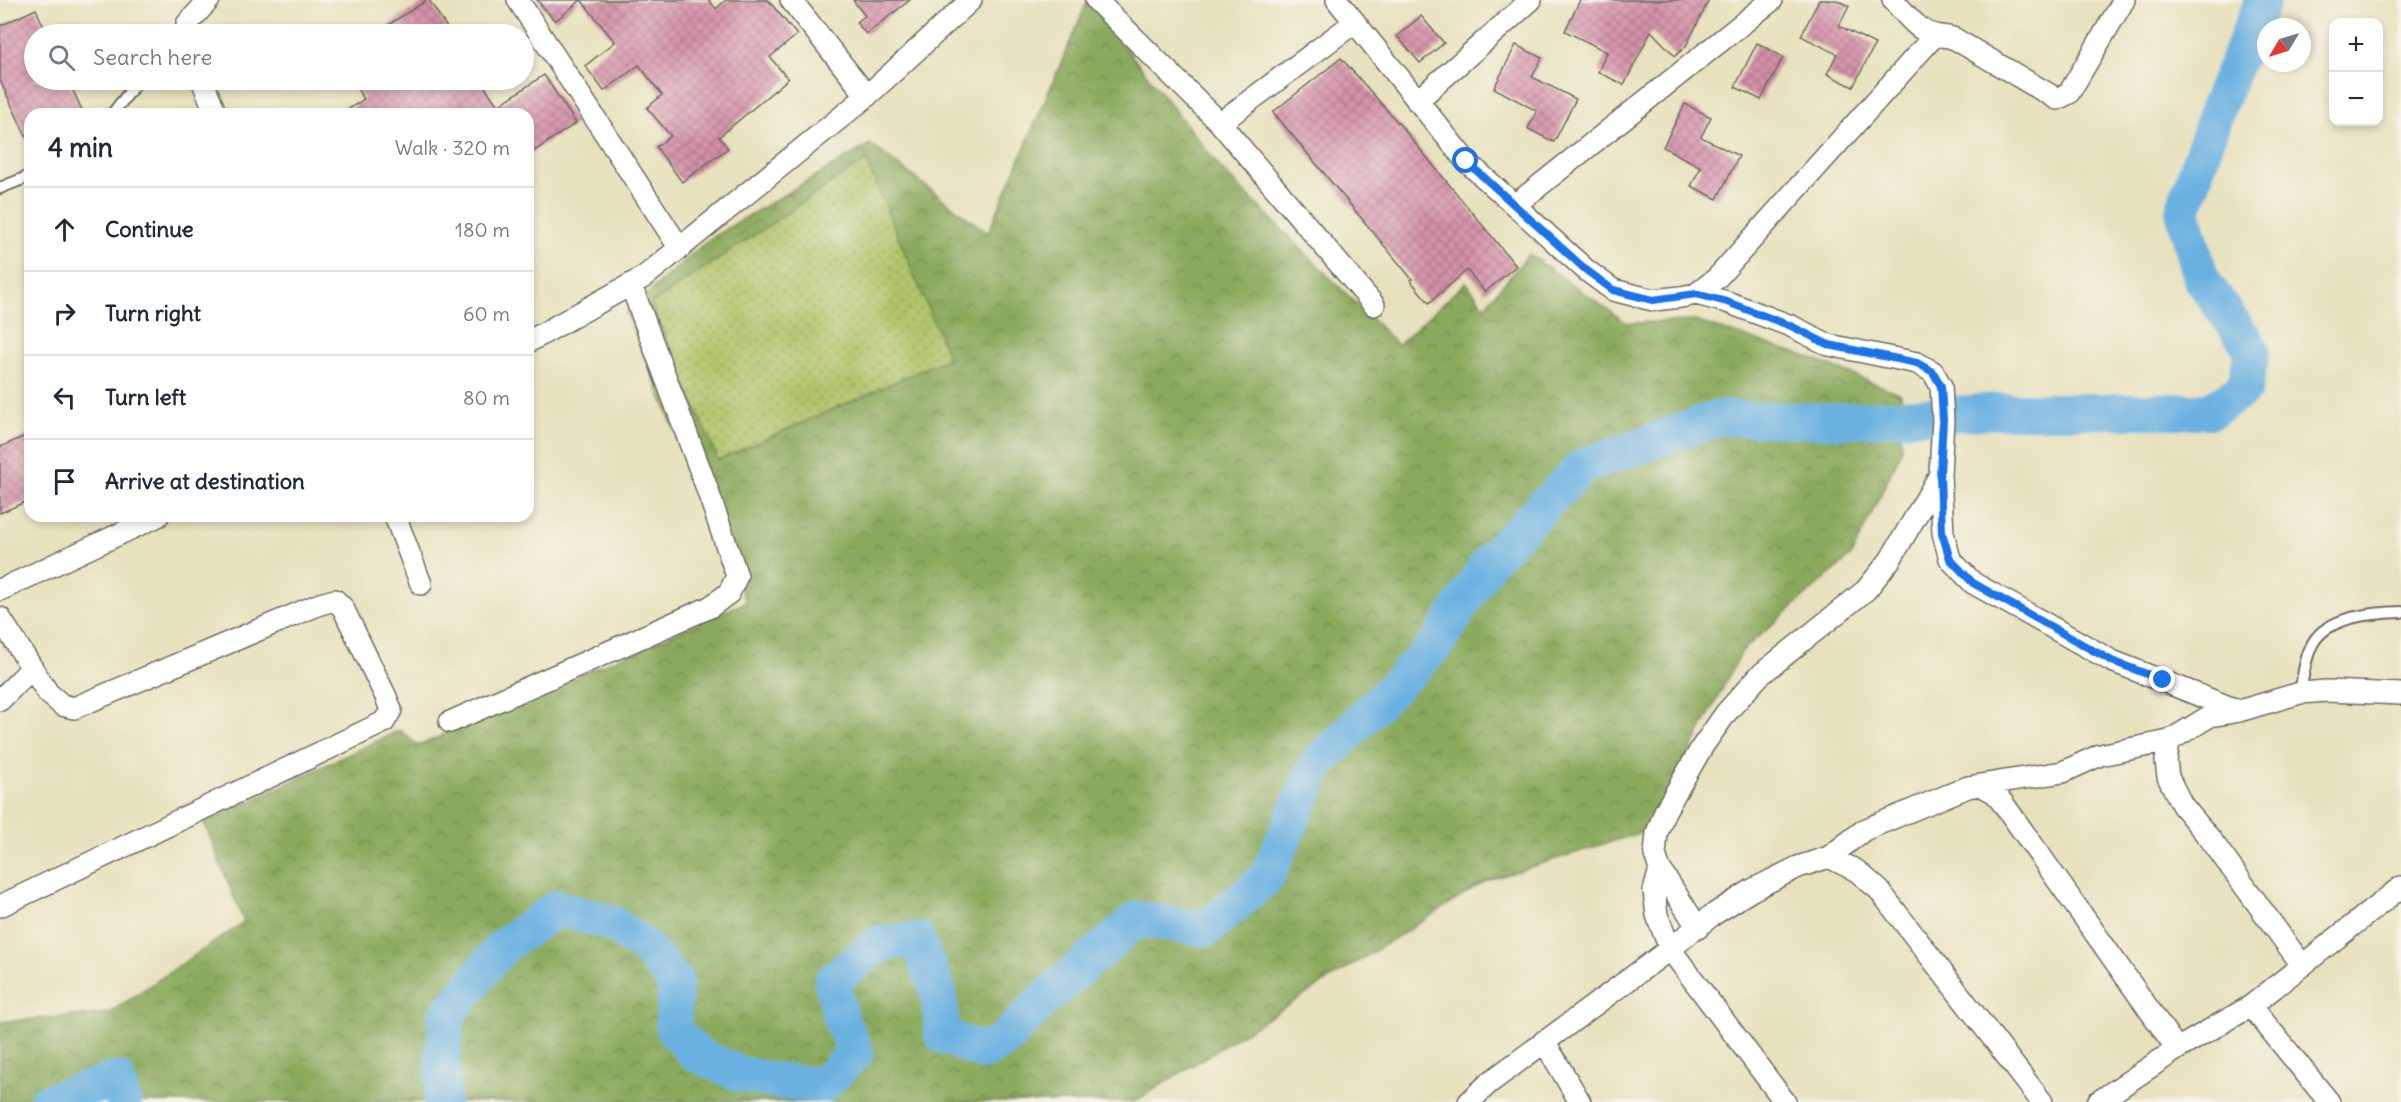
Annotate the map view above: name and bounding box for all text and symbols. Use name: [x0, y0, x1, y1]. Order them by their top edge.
north arrow: [2257, 18, 2311, 72]
map controls: [2329, 18, 2383, 126]
button: +: [2329, 18, 2383, 72]
search box: [24, 24, 534, 90]
icon: search: [45, 41, 78, 74]
text: Search here: [93, 43, 212, 71]
button: −: [2329, 72, 2383, 126]
text: 4 min: [48, 131, 113, 164]
text: Walk · 320 m: [395, 135, 510, 160]
route start: [1452, 147, 1478, 173]
icon: ahead: [48, 213, 81, 246]
text: Continue: [105, 215, 194, 243]
text: 180 m: [455, 217, 510, 242]
icon: right: [48, 297, 81, 330]
text: Turn right: [105, 299, 201, 327]
text: 60 m: [463, 301, 510, 326]
icon: left: [48, 381, 81, 414]
text: Turn left: [105, 383, 186, 411]
text: 80 m: [463, 385, 510, 410]
icon: arrive: [48, 465, 81, 498]
text: Arrive at destination: [105, 467, 305, 495]
route end: [2149, 666, 2175, 692]

